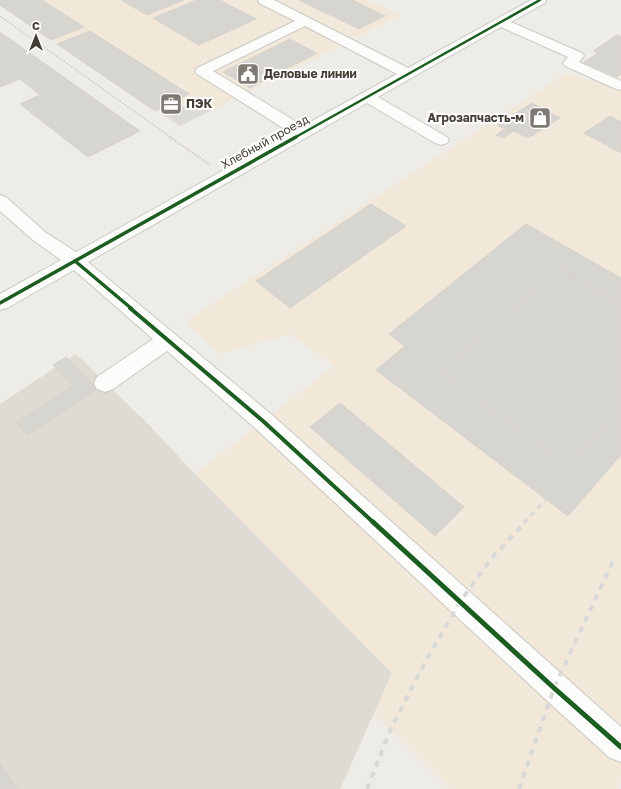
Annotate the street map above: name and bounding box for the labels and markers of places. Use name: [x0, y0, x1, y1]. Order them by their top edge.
public building icon: Деловые линии: [235, 61, 261, 87]
place label: Деловые линии: [264, 66, 357, 81]
office icon: ПЭК: [158, 91, 184, 117]
place label: ПЭК: [186, 96, 213, 111]
shop icon: Агрозапчасть-м: [527, 105, 553, 131]
place label: Агрозапчасть-м: [428, 110, 524, 125]

